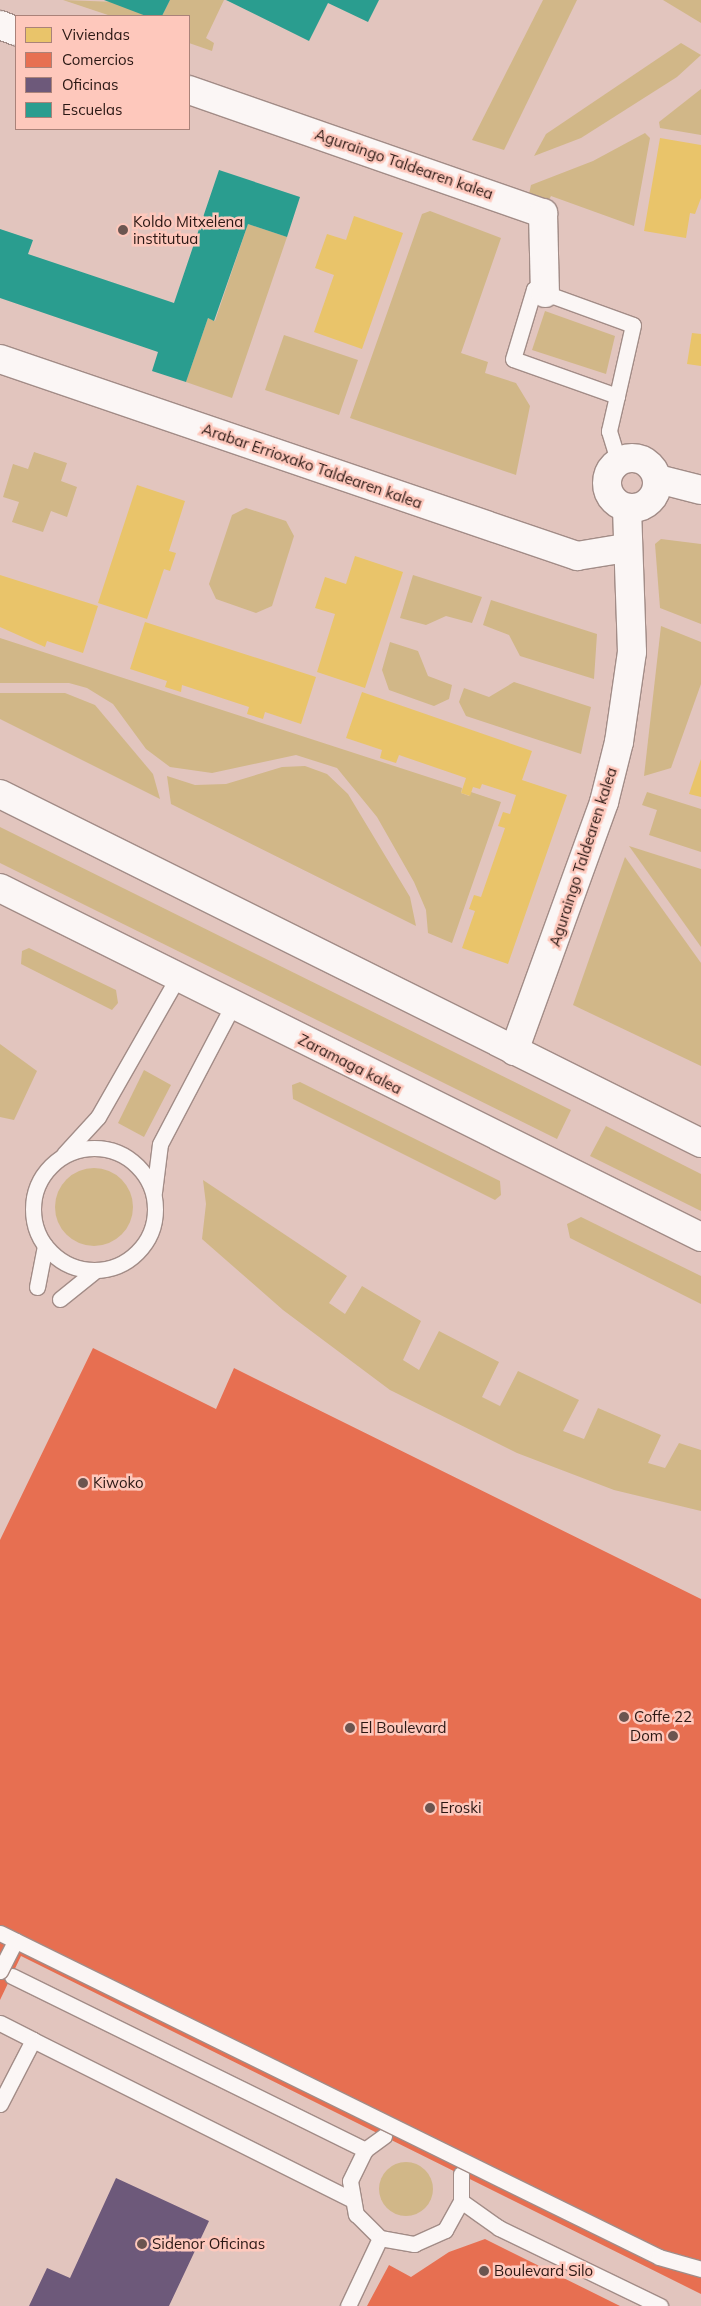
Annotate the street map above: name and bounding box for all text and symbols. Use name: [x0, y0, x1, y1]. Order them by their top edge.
legend: [15, 15, 190, 130]
text: Viviendas: [62, 25, 130, 44]
text: Comercios: [62, 50, 134, 69]
text: Oficinas: [62, 75, 118, 94]
text: Escuelas: [62, 100, 122, 119]
street label: Aguraingo Taldearen kalea: [313, 125, 495, 203]
place label: Koldo Mitxelena institutua: [133, 212, 243, 247]
marker: Koldo Mitxelena institutua: [117, 224, 129, 236]
street label: Arabar Errioxako Taldearen kalea: [200, 420, 424, 512]
street label: Aguraingo Taldearen kalea: [546, 765, 620, 949]
street label: Zaramaga kalea: [295, 1030, 405, 1098]
place label: Kiwoko: [93, 1474, 144, 1492]
marker: Kiwoko: [77, 1477, 89, 1489]
place label: Coffe 22: [634, 1708, 692, 1726]
marker: Coffe 22: [618, 1711, 630, 1723]
place label: El Boulevard: [360, 1719, 447, 1737]
marker: El Boulevard: [344, 1722, 356, 1734]
place label: Dom: [630, 1727, 663, 1745]
marker: Dom: [667, 1730, 679, 1742]
place label: Eroski: [440, 1799, 481, 1817]
marker: Eroski: [424, 1802, 436, 1814]
place label: Sidenor Oficinas: [152, 2235, 265, 2253]
marker: Sidenor Oficinas: [136, 2238, 148, 2250]
place label: Boulevard Silo: [494, 2262, 593, 2280]
marker: Boulevard Silo: [478, 2265, 490, 2277]

